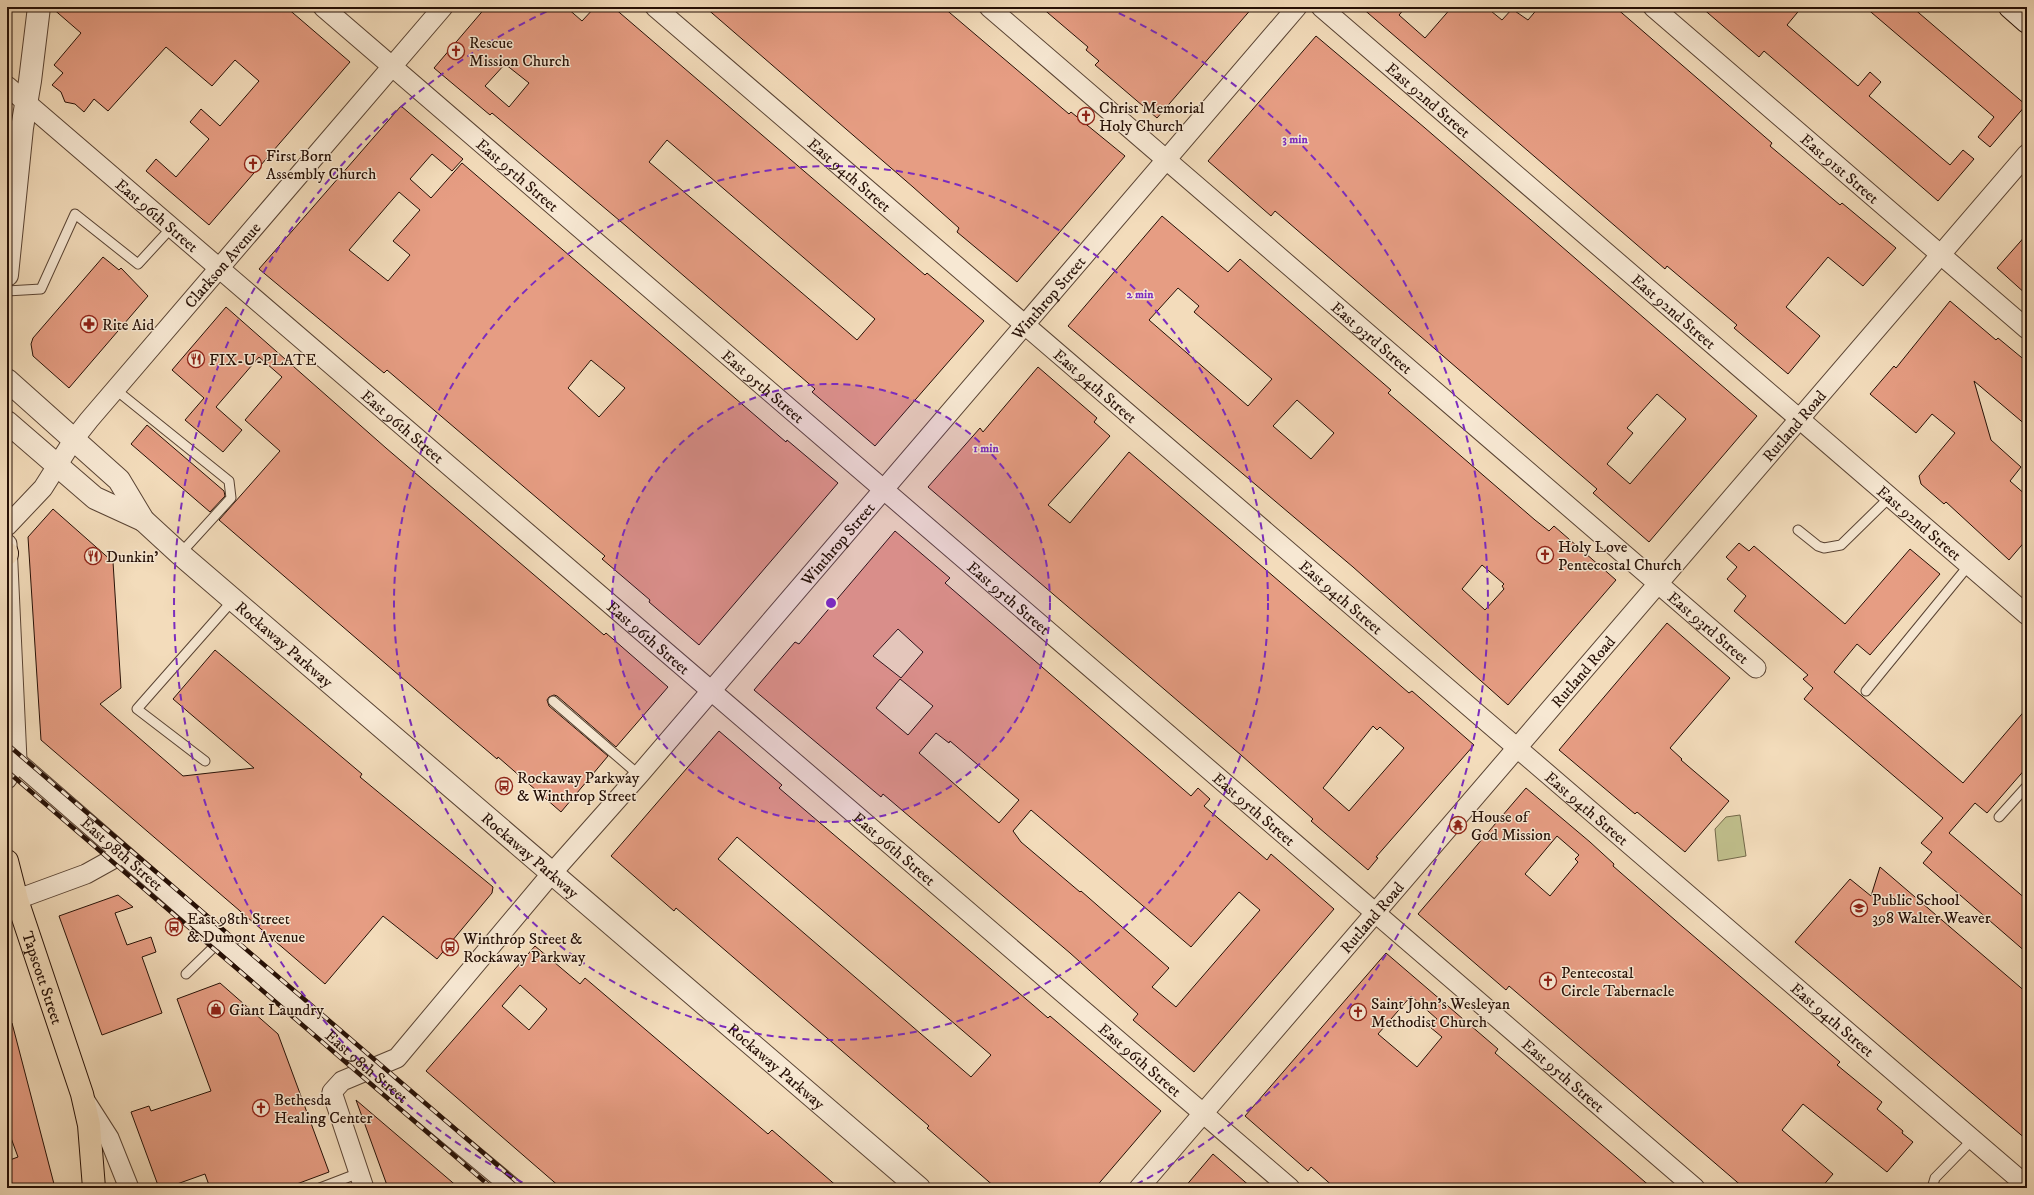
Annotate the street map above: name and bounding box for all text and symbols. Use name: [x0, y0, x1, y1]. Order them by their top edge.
place label: Rescue Mission Church: [469, 33, 571, 71]
church icon: Rescue Mission Church: [446, 41, 466, 61]
street label: East 92nd Street: [1381, 58, 1474, 142]
place label: Christ Memorial Holy Church: [1099, 98, 1205, 136]
church icon: Christ Memorial Holy Church: [1076, 106, 1096, 126]
street label: East 91st Street: [1796, 130, 1883, 208]
text: 3 min: [1282, 132, 1308, 147]
street label: East 95th Street: [472, 134, 563, 217]
street label: East 94th Street: [803, 134, 895, 217]
place label: First Born Assembly Church: [266, 146, 377, 184]
church icon: First Born Assembly Church: [243, 154, 263, 174]
street label: East 96th Street: [111, 175, 202, 257]
street label: Clarkson Avenue: [180, 218, 266, 313]
street label: Winthrop Street: [1007, 252, 1090, 345]
street label: East 92nd Street: [1627, 270, 1720, 354]
text: 2 min: [1127, 287, 1154, 302]
street label: East 93rd Street: [1327, 297, 1416, 379]
pharmacy icon: Rite Aid: [79, 314, 99, 334]
place label: Rite Aid: [102, 315, 154, 335]
street label: East 94th Street: [1049, 345, 1141, 428]
street label: East 95th Street: [717, 346, 808, 428]
restaurant icon: FIX-U-PLATE: [186, 349, 206, 369]
place label: FIX-U-PLATE: [209, 350, 317, 370]
street label: East 96th Street: [357, 386, 448, 468]
street label: Rutland Road: [1758, 386, 1831, 466]
text: 1 min: [973, 441, 999, 456]
street label: East 92nd Street: [1872, 481, 1965, 565]
street label: Winthrop Street: [796, 498, 879, 591]
place label: Holy Love Pentecostal Church: [1558, 537, 1682, 575]
church icon: Holy Love Pentecostal Church: [1535, 545, 1555, 565]
restaurant icon: Dunkin': [83, 546, 103, 566]
place label: Dunkin': [106, 547, 158, 567]
street label: East 94th Street: [1295, 556, 1387, 639]
street label: East 95th Street: [963, 557, 1054, 639]
street label: East 93rd Street: [1663, 587, 1753, 669]
centre of rings: [824, 596, 838, 610]
street label: Rockaway Parkway: [231, 597, 337, 692]
street label: East 96th Street: [602, 597, 694, 679]
street label: Rutland Road: [1547, 632, 1620, 712]
street label: East 94th Street: [1540, 767, 1632, 850]
place label: Rockaway Parkway & Winthrop Street: [517, 768, 640, 806]
street label: East 95th Street: [1208, 768, 1299, 851]
bus stop icon: Rockaway Parkway & Winthrop Street: [494, 776, 514, 796]
place label: House of God Mission: [1471, 807, 1552, 845]
street label: Rockaway Parkway: [477, 808, 583, 903]
street label: East 96th Street: [848, 808, 940, 890]
street label: East 98th Street: [76, 813, 167, 896]
temple icon: House of God Mission: [1448, 815, 1468, 835]
street label: Rutland Road: [1336, 878, 1409, 958]
place label: Public School 398 Walter Weaver: [1872, 890, 1991, 928]
school or university icon: Public School 398 Walter Weaver: [1849, 898, 1869, 918]
place label: East 98th Street & Dumont Avenue: [187, 909, 305, 947]
bus stop icon: East 98th Street & Dumont Avenue: [164, 917, 184, 937]
street label: Tapscott Street: [17, 929, 67, 1027]
place label: Winthrop Street & Rockaway Parkway: [462, 929, 586, 967]
bus stop icon: Winthrop Street & Rockaway Parkway: [440, 937, 460, 957]
place label: Pentecostal Circle Tabernacle: [1561, 963, 1675, 1001]
church icon: Pentecostal Circle Tabernacle: [1538, 971, 1558, 991]
street label: East 94th Street: [1786, 978, 1878, 1061]
place label: Saint John's Wesleyan Methodist Church: [1371, 994, 1511, 1032]
shop icon: Giant Laundry: [206, 999, 226, 1019]
place label: Giant Laundry: [229, 1000, 324, 1020]
church icon: Saint John's Wesleyan Methodist Church: [1348, 1002, 1368, 1022]
street label: Rockaway Parkway: [723, 1019, 829, 1114]
street label: East 96th Street: [1094, 1019, 1185, 1101]
street label: East 98th Street: [321, 1026, 412, 1108]
street label: East 95th Street: [1518, 1035, 1608, 1117]
place label: Bethesda Healing Center: [274, 1090, 372, 1128]
church icon: Bethesda Healing Center: [251, 1098, 271, 1118]

